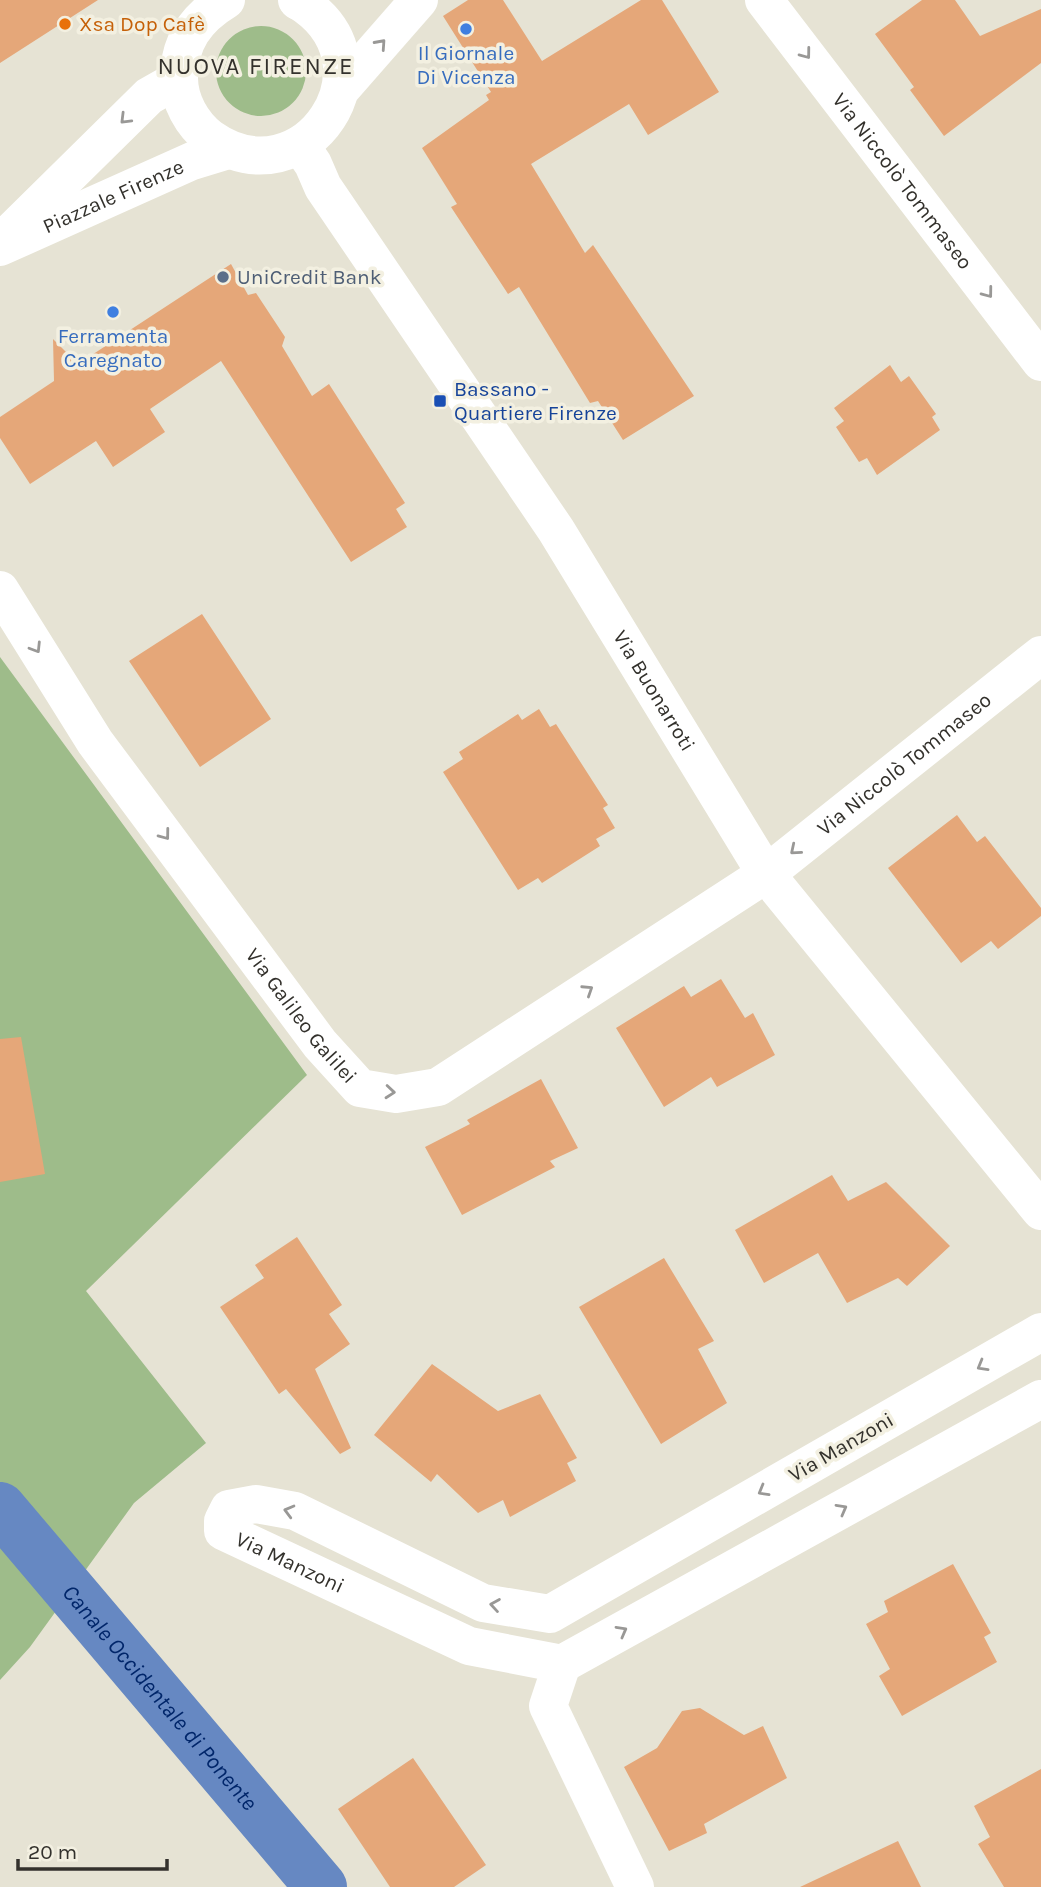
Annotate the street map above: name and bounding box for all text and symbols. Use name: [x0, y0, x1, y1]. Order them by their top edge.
place label: Xsa Dop Cafè: [79, 12, 205, 36]
marker: Xsa Dop Cafè: [57, 16, 73, 32]
marker: Il Giornale Di Vicenza: [458, 21, 474, 37]
one-way arrow: [373, 39, 385, 52]
place label: Il Giornale Di Vicenza: [417, 41, 516, 89]
one-way arrow: [797, 46, 810, 59]
district label: NUOVA FIRENZE: [157, 52, 355, 80]
street label: Via Niccolò Tommaseo: [828, 88, 978, 274]
one-way arrow: [120, 111, 133, 124]
street label: Piazzale Firenze: [39, 154, 187, 238]
place label: UniCredit Bank: [237, 265, 382, 289]
marker: UniCredit Bank: [215, 269, 231, 285]
one-way arrow: [980, 286, 993, 298]
marker: Ferramenta Caregnato: [105, 304, 121, 320]
place label: Ferramenta Caregnato: [58, 324, 168, 372]
place label: Bassano - Quartiere Firenze: [454, 377, 617, 425]
marker: Bassano - Quartiere Firenze: [432, 393, 448, 409]
street label: Via Buonarroti: [608, 626, 700, 755]
one-way arrow: [28, 640, 41, 653]
street label: Via Niccolò Tommaseo: [812, 688, 996, 841]
one-way arrow: [156, 827, 169, 840]
one-way arrow: [791, 841, 803, 854]
street label: Via Galileo Galilei: [241, 943, 362, 1088]
one-way arrow: [580, 985, 593, 998]
one-way arrow: [385, 1084, 396, 1099]
one-way arrow: [976, 1358, 989, 1371]
street label: Via Manzoni: [784, 1407, 898, 1487]
one-way arrow: [758, 1483, 771, 1496]
one-way arrow: [835, 1504, 848, 1517]
one-way arrow: [283, 1505, 295, 1519]
street label: Via Manzoni: [232, 1527, 348, 1598]
water label: Canale Occidentale di Ponente: [57, 1579, 264, 1816]
one-way arrow: [490, 1598, 501, 1613]
one-way arrow: [614, 1626, 627, 1639]
scale bar: [18, 1828, 166, 1872]
text: 20 m: [28, 1840, 77, 1864]

